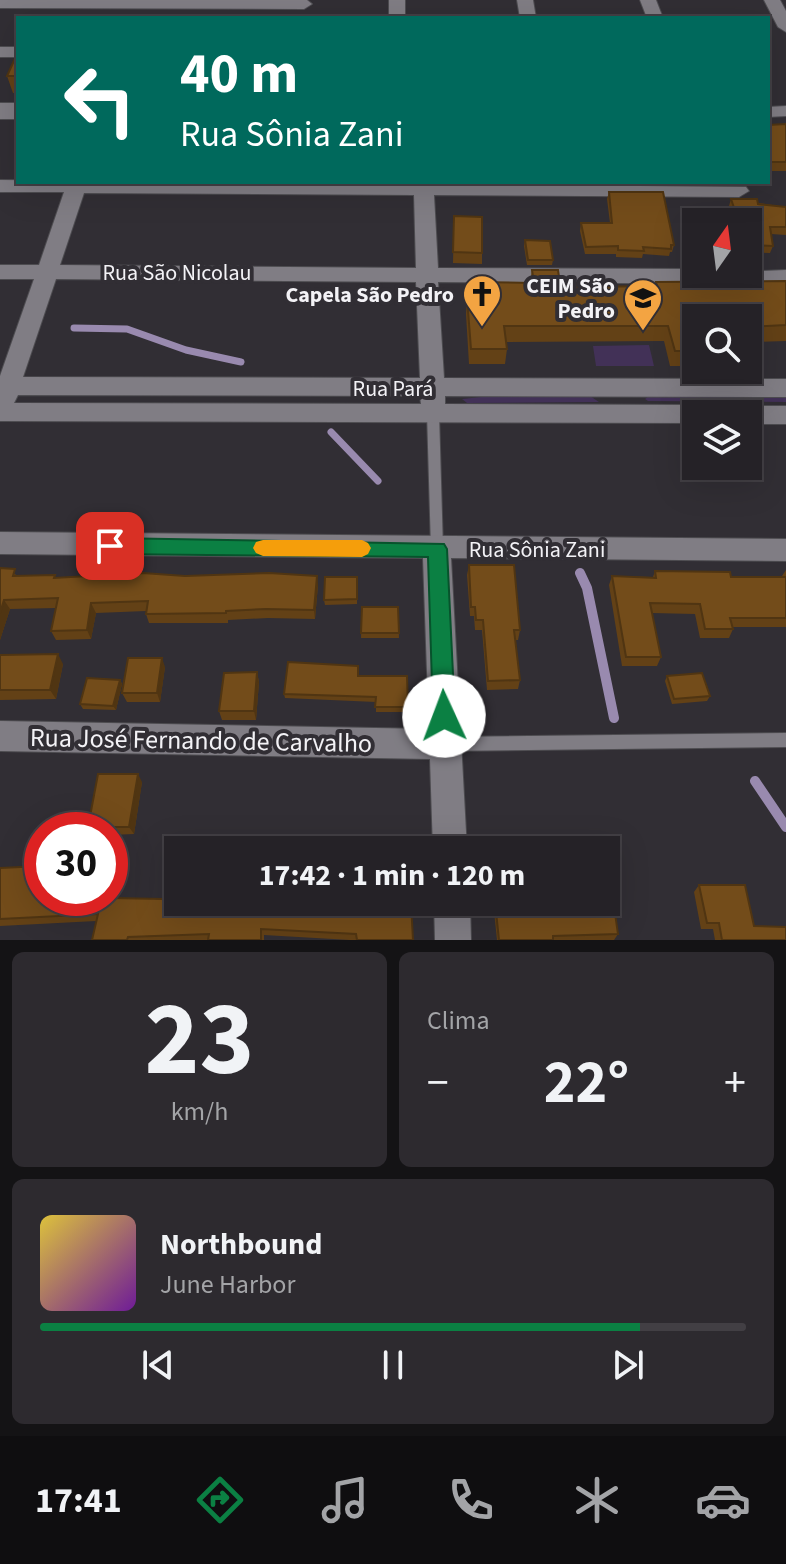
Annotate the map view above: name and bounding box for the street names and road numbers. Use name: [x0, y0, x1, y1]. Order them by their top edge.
street label: Rua São Nicolau: [103, 257, 251, 289]
street label: Rua Pará: [353, 373, 433, 405]
street label: Rua Sônia Zani: [469, 534, 605, 566]
street label: Rua José Fernando de Carvalho: [30, 719, 372, 762]

